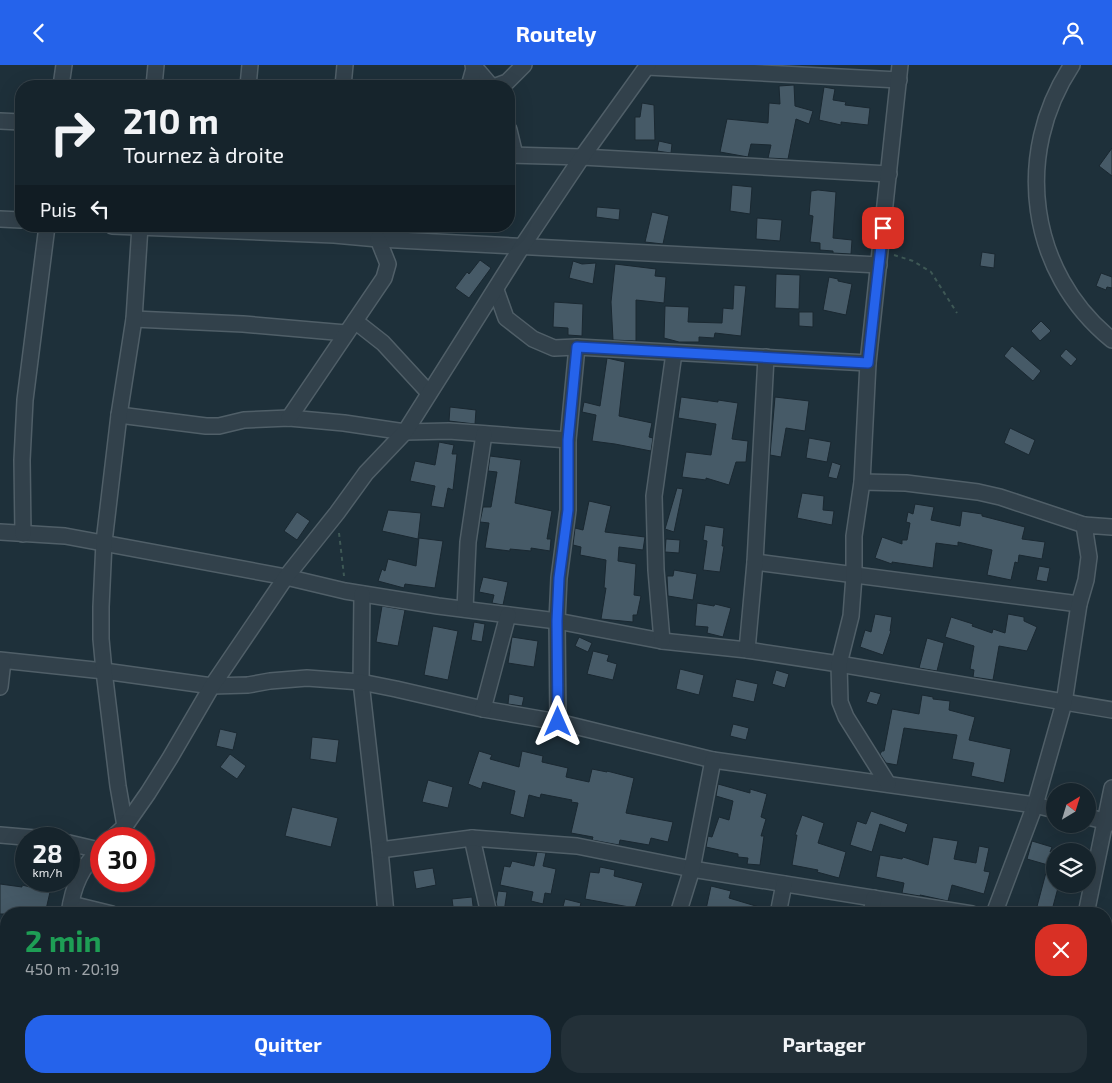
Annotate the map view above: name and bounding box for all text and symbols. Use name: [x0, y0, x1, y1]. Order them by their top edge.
icon: back: [25, 19, 53, 47]
icon: person: [1059, 19, 1087, 47]
text: Routely: [516, 20, 596, 46]
text: 210 m: [123, 99, 219, 141]
icon: right: [40, 100, 105, 165]
text: Tournez à droite: [123, 141, 284, 167]
icon: left: [86, 195, 114, 223]
text: Puis: [40, 198, 76, 221]
pin: [862, 207, 904, 249]
icon: arrive: [869, 214, 897, 242]
position arrow: [531, 695, 583, 747]
north arrow: [1046, 783, 1096, 833]
map controls: [1046, 783, 1096, 893]
speed limit sign: 30: [90, 827, 155, 892]
text: 28: [32, 838, 63, 868]
button: layers: [1046, 843, 1096, 893]
text: km/h: [33, 865, 62, 879]
text: 2 min: [25, 922, 102, 958]
button: close: [1035, 924, 1087, 976]
text: 450 m · 20:19: [25, 959, 120, 978]
button: Quitter: [25, 1015, 551, 1073]
button: Partager: [561, 1015, 1087, 1073]

